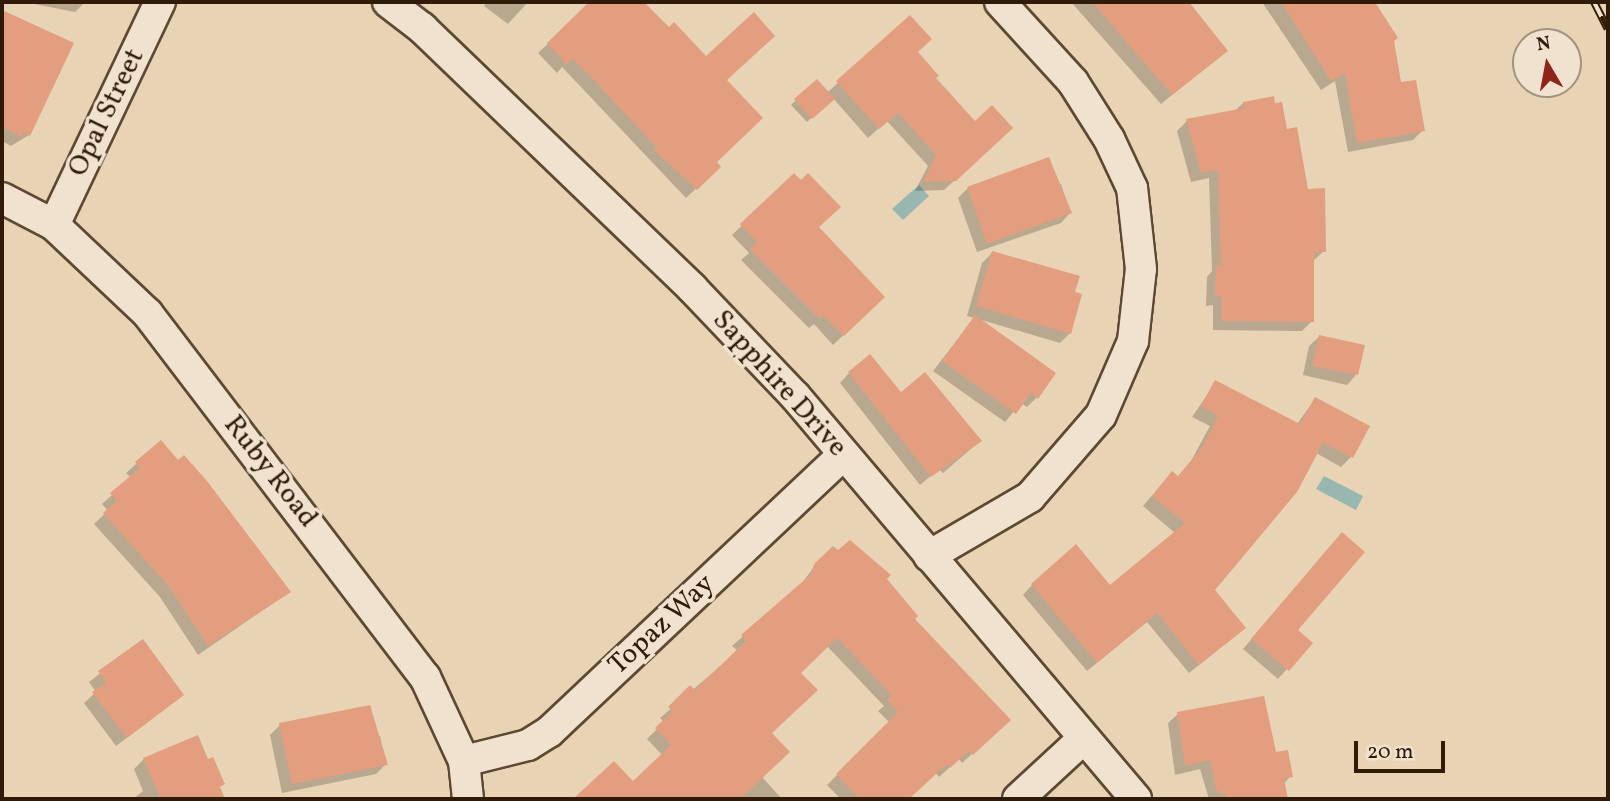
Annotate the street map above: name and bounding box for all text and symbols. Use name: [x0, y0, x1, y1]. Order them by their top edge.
north arrow: [1512, 28, 1582, 98]
text: N: [1535, 30, 1553, 58]
street label: Opal Street: [62, 44, 152, 182]
street label: Sapphire Drive: [705, 304, 853, 464]
street label: Ruby Road: [216, 409, 324, 535]
street label: Topaz Way: [602, 567, 722, 683]
scale bar: [1358, 728, 1449, 772]
text: 20 m: [1367, 738, 1413, 767]

